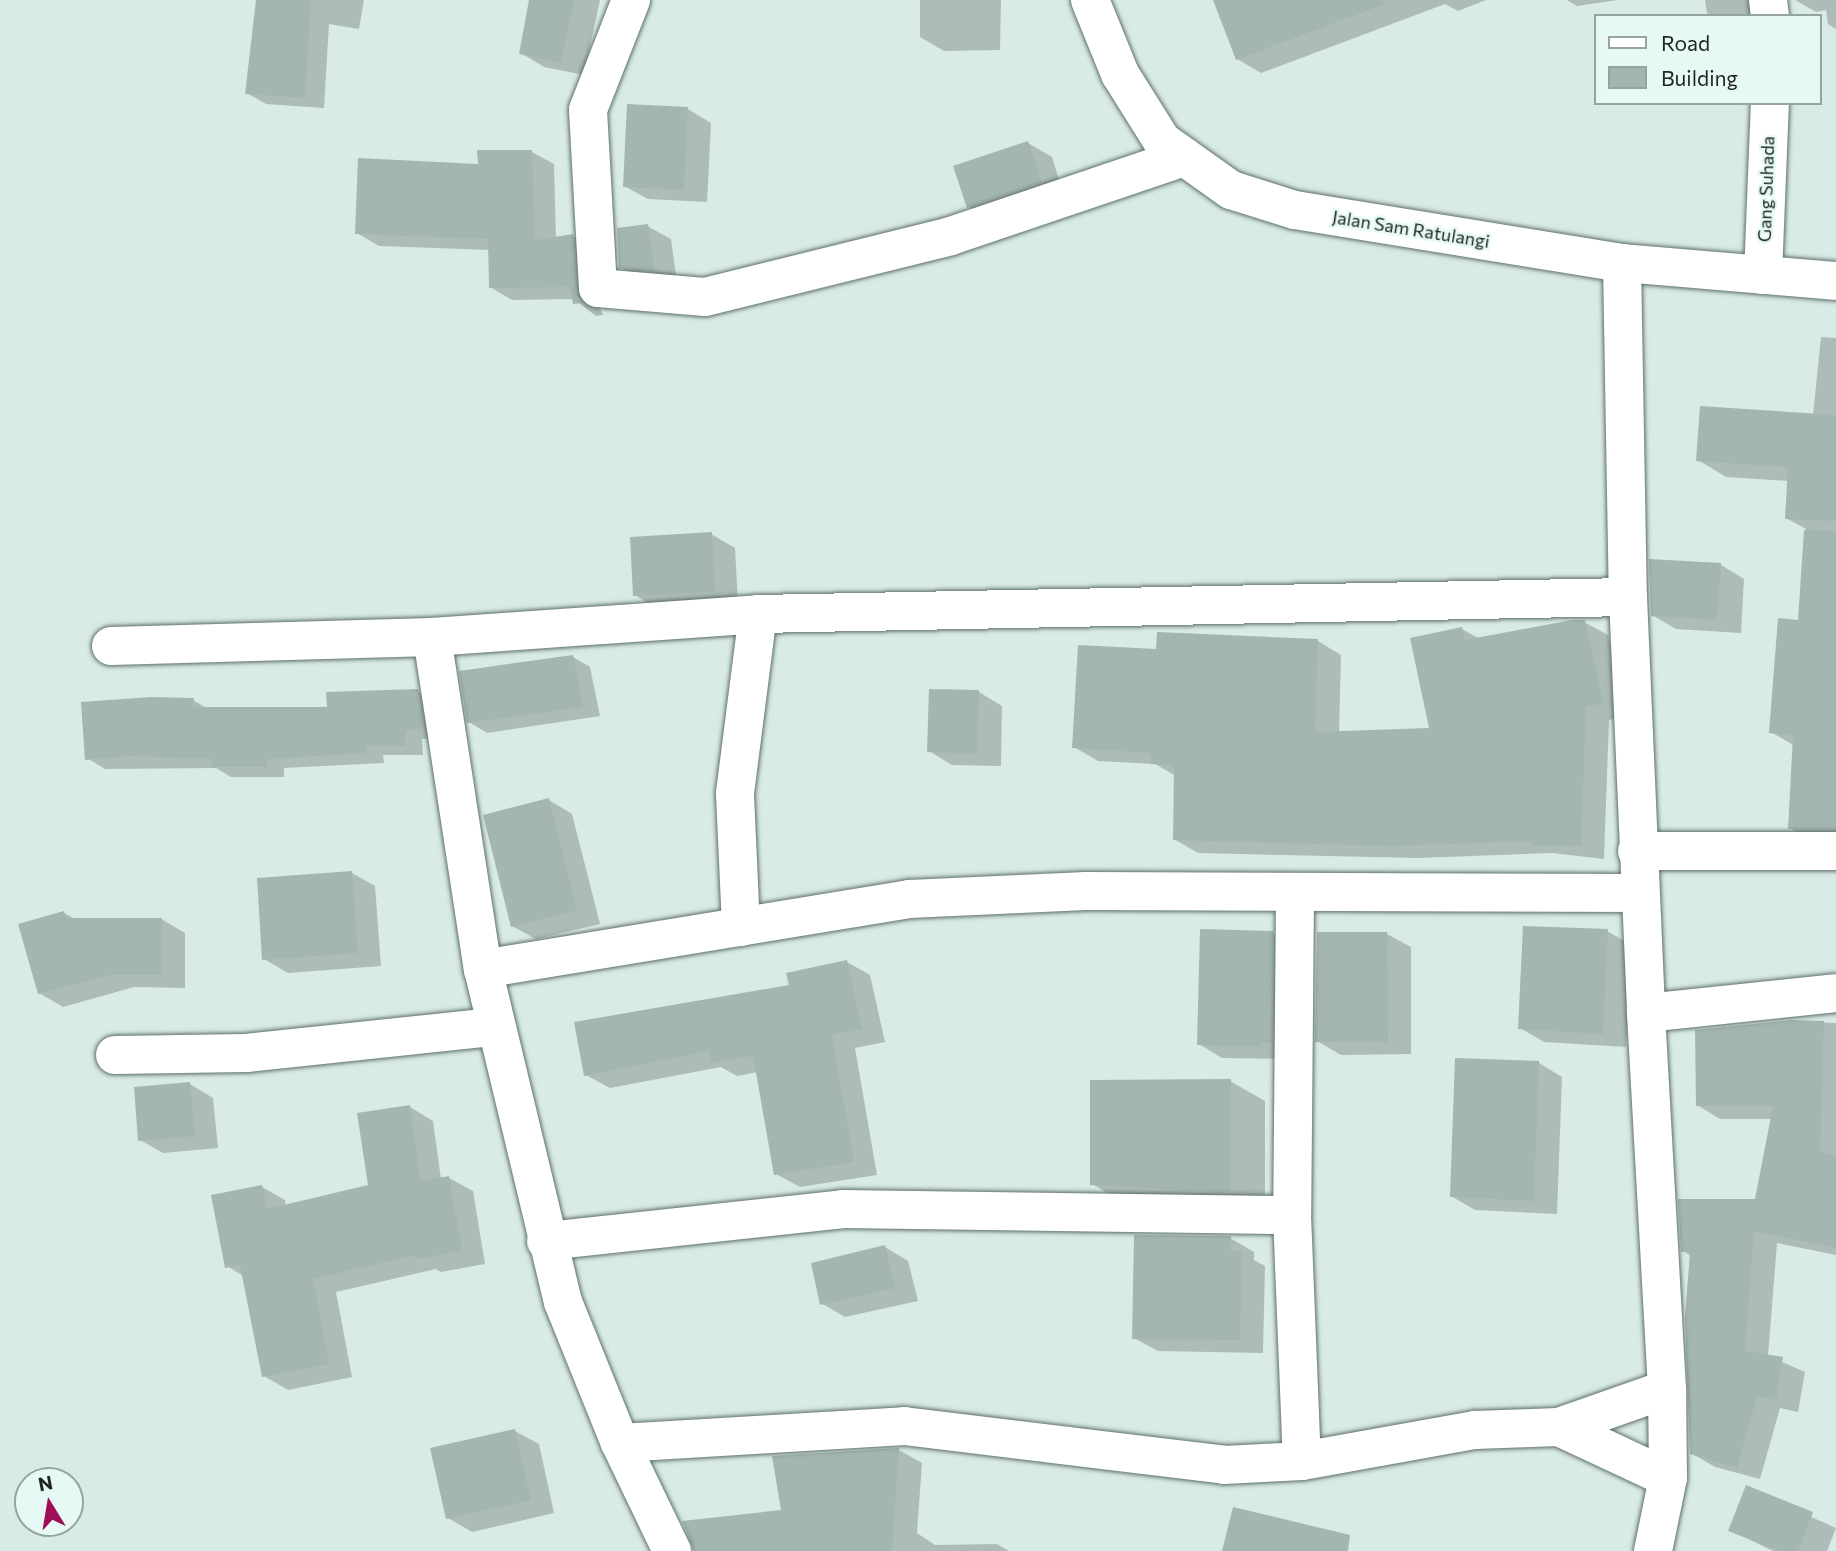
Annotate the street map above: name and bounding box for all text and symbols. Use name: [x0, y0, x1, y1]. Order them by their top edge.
legend: [1594, 14, 1822, 105]
text: Road: [1661, 30, 1710, 55]
text: Building: [1661, 65, 1738, 90]
street label: Gang Suhada: [1753, 136, 1779, 242]
street label: Jalan Sam Ratulangi: [1331, 206, 1491, 252]
north arrow: [14, 1467, 84, 1537]
text: N: [36, 1470, 54, 1496]

